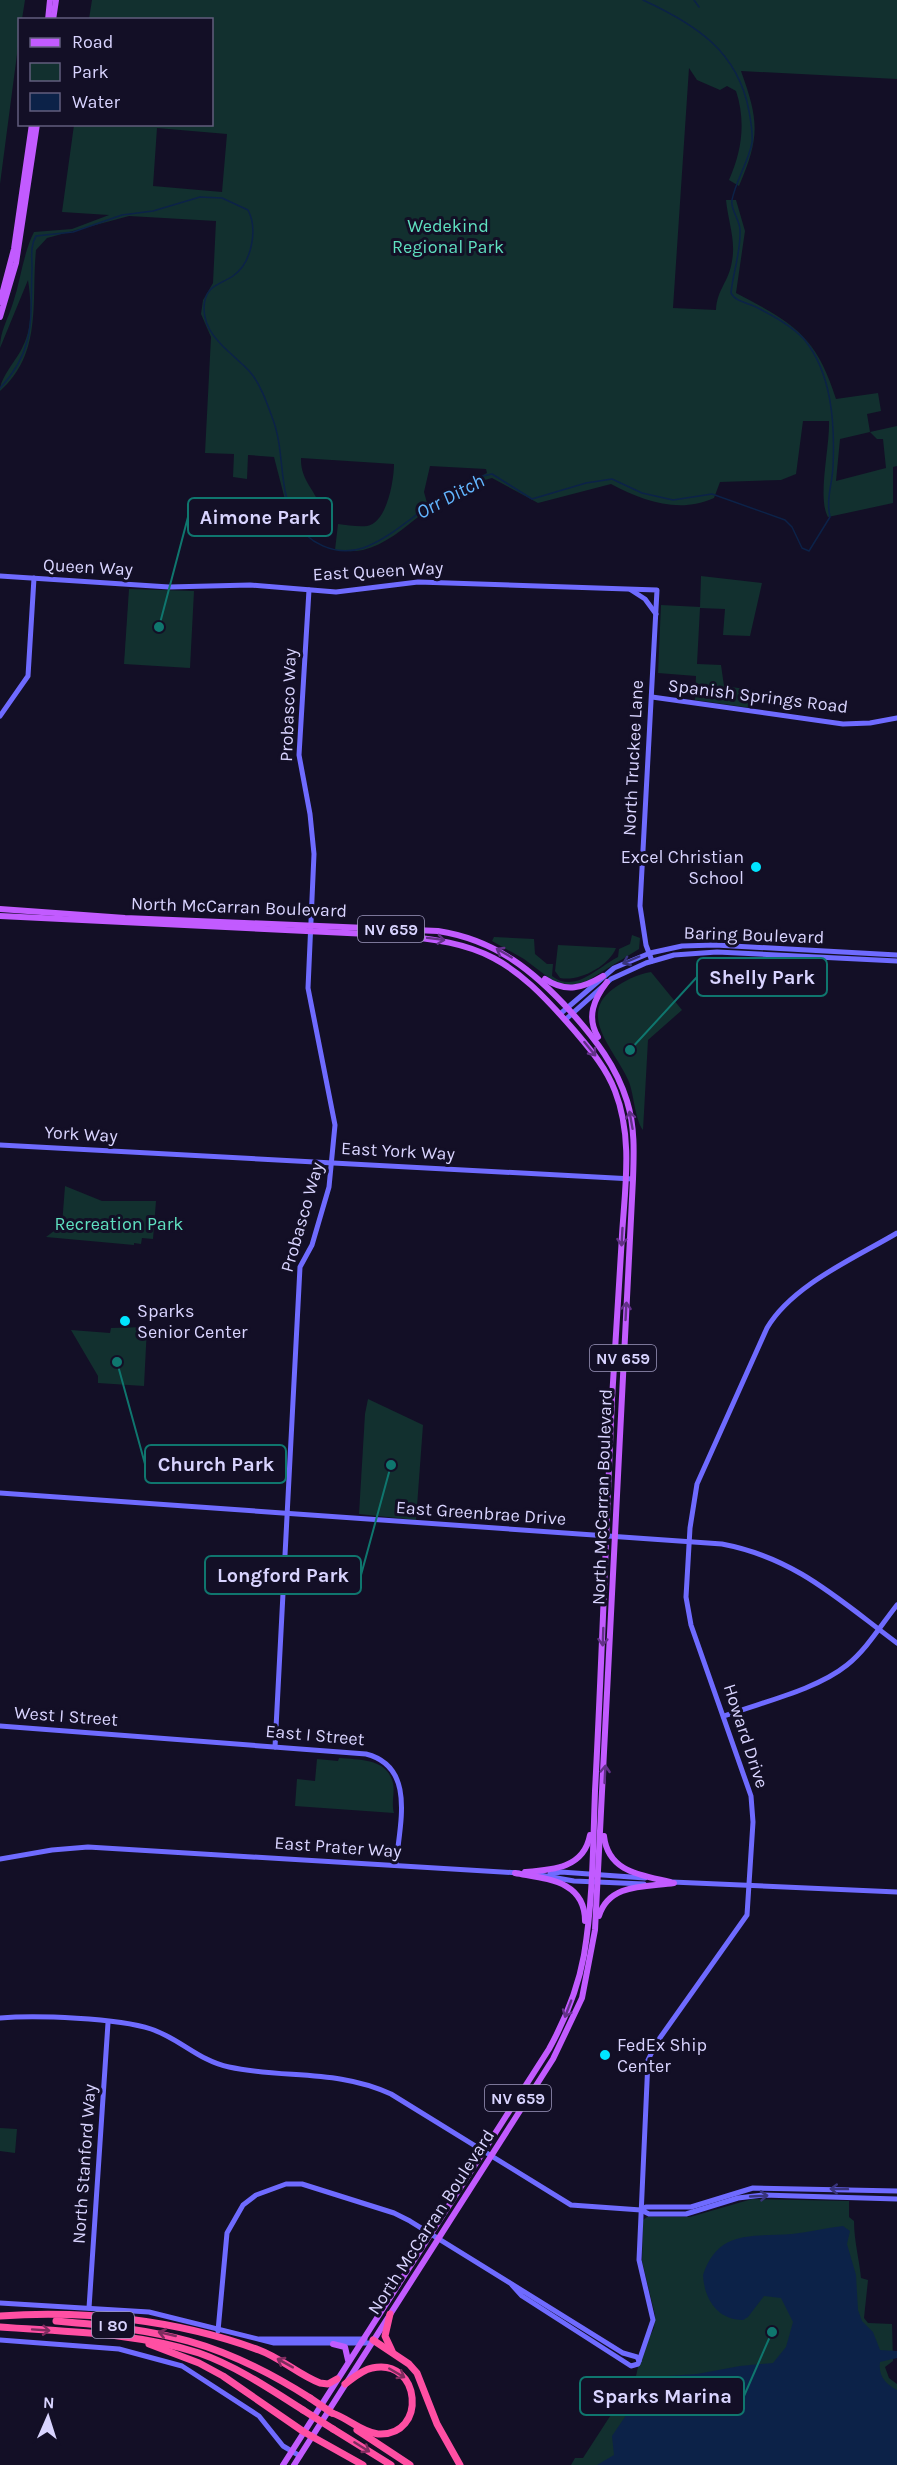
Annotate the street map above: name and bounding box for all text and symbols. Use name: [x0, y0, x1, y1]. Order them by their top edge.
legend: [18, 18, 213, 126]
text: Road: [72, 31, 113, 53]
text: Park: [72, 61, 109, 83]
text: Water: [72, 91, 120, 113]
park label: Wedekind Regional Park: [392, 215, 504, 258]
water label: Orr Ditch: [412, 469, 488, 524]
callout: Aimone Park: [188, 498, 332, 536]
text: Aimone Park: [200, 506, 320, 529]
street label: Queen Way: [42, 554, 134, 580]
street label: East Queen Way: [312, 557, 444, 585]
street label: Probasco Way: [275, 647, 301, 762]
street label: Spanish Springs Road: [667, 674, 849, 718]
street label: North Truckee Lane: [618, 679, 648, 837]
place label: Excel Christian School: [621, 846, 744, 889]
marker: Excel Christian School: [749, 860, 763, 874]
street label: North McCarran Boulevard: [130, 892, 348, 922]
road number: NV 659: [358, 916, 424, 942]
street label: Baring Boulevard: [683, 922, 825, 948]
one-way arrow: [425, 934, 445, 945]
one-way arrow: [496, 947, 514, 958]
one-way arrow: [622, 955, 641, 966]
callout: Shelly Park: [697, 958, 827, 996]
text: Shelly Park: [709, 966, 815, 989]
one-way arrow: [583, 1041, 597, 1056]
one-way arrow: [625, 1111, 636, 1131]
street label: York Way: [44, 1121, 119, 1147]
street label: East York Way: [341, 1137, 456, 1165]
street label: Probasco Way: [276, 1159, 328, 1275]
park label: Recreation Park: [55, 1213, 183, 1235]
one-way arrow: [616, 1226, 627, 1246]
place label: Sparks Senior Center: [137, 1300, 248, 1343]
one-way arrow: [621, 1302, 632, 1322]
marker: Sparks Senior Center: [118, 1314, 132, 1328]
road number: NV 659: [590, 1345, 656, 1371]
street label: North McCarran Boulevard: [587, 1388, 617, 1606]
callout: Church Park: [145, 1445, 286, 1483]
text: Church Park: [158, 1453, 274, 1476]
street label: East Greenbrae Drive: [395, 1496, 567, 1530]
callout: Longford Park: [205, 1556, 361, 1594]
text: Longford Park: [217, 1564, 349, 1587]
one-way arrow: [598, 1627, 609, 1647]
street label: Howard Drive: [719, 1681, 773, 1791]
street label: West I Street: [13, 1701, 119, 1731]
street label: East I Street: [265, 1720, 366, 1750]
one-way arrow: [599, 1764, 610, 1784]
street label: East Prater Way: [274, 1832, 403, 1862]
one-way arrow: [562, 1999, 573, 2017]
place label: FedEx Ship Center: [617, 2034, 707, 2077]
marker: FedEx Ship Center: [598, 2048, 612, 2062]
street label: North Stanford Way: [67, 2083, 101, 2245]
road number: NV 659: [485, 2085, 551, 2111]
street label: North McCarran Boulevard: [363, 2125, 499, 2319]
one-way arrow: [829, 2184, 849, 2195]
one-way arrow: [748, 2190, 768, 2201]
road number: I 80: [92, 2312, 134, 2338]
one-way arrow: [30, 2325, 50, 2336]
one-way arrow: [158, 2328, 177, 2340]
one-way arrow: [277, 2356, 294, 2368]
one-way arrow: [388, 2367, 405, 2379]
callout: Sparks Marina: [580, 2377, 744, 2415]
text: Sparks Marina: [592, 2385, 732, 2408]
north arrow: [18, 2387, 78, 2447]
text: N: [43, 2393, 55, 2412]
one-way arrow: [353, 2442, 370, 2454]

